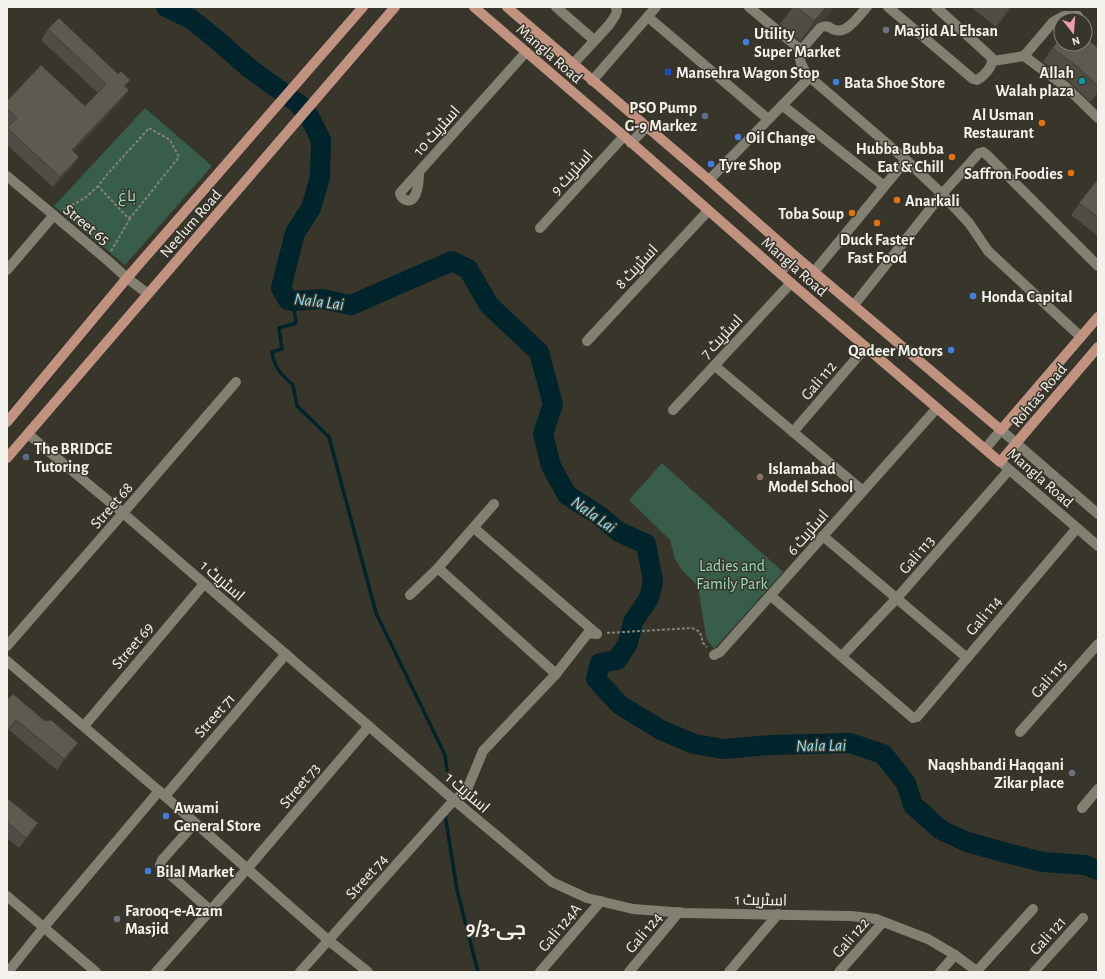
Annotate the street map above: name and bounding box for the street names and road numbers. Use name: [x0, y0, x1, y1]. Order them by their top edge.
street label: Mangla Road: [513, 21, 585, 87]
street label: اسٹریٹ 10: [410, 103, 464, 159]
street label: اسٹریٹ 9: [548, 147, 597, 199]
street label: Neelum Road: [157, 186, 225, 261]
street label: Street 65: [60, 201, 113, 248]
street label: Mangla Road: [758, 234, 830, 300]
street label: اسٹریٹ 8: [612, 241, 662, 293]
street label: اسٹریٹ 7: [698, 312, 747, 362]
street label: Gali 112: [798, 358, 840, 403]
street label: Rohtas Road: [1008, 361, 1070, 430]
street label: Mangla Road: [1004, 445, 1076, 511]
street label: Street 68: [88, 479, 136, 532]
street label: اسٹریٹ 6: [784, 507, 832, 559]
street label: Gali 113: [896, 532, 938, 577]
street label: اسٹریٹ 1: [197, 557, 247, 605]
street label: Gali 114: [963, 593, 1005, 638]
street label: Street 69: [109, 619, 157, 672]
street label: Gali 115: [1028, 656, 1070, 701]
street label: Street 71: [192, 691, 238, 741]
street label: Street 73: [276, 760, 323, 811]
street label: اسٹریٹ 1: [442, 769, 492, 817]
street label: Street 74: [343, 851, 391, 902]
street label: اسٹریٹ 1: [735, 892, 787, 909]
street label: Gali 124A: [535, 901, 584, 955]
street label: Gali 124: [622, 909, 665, 956]
street label: Gali 121: [1027, 913, 1069, 958]
street label: Gali 122: [829, 915, 872, 961]

